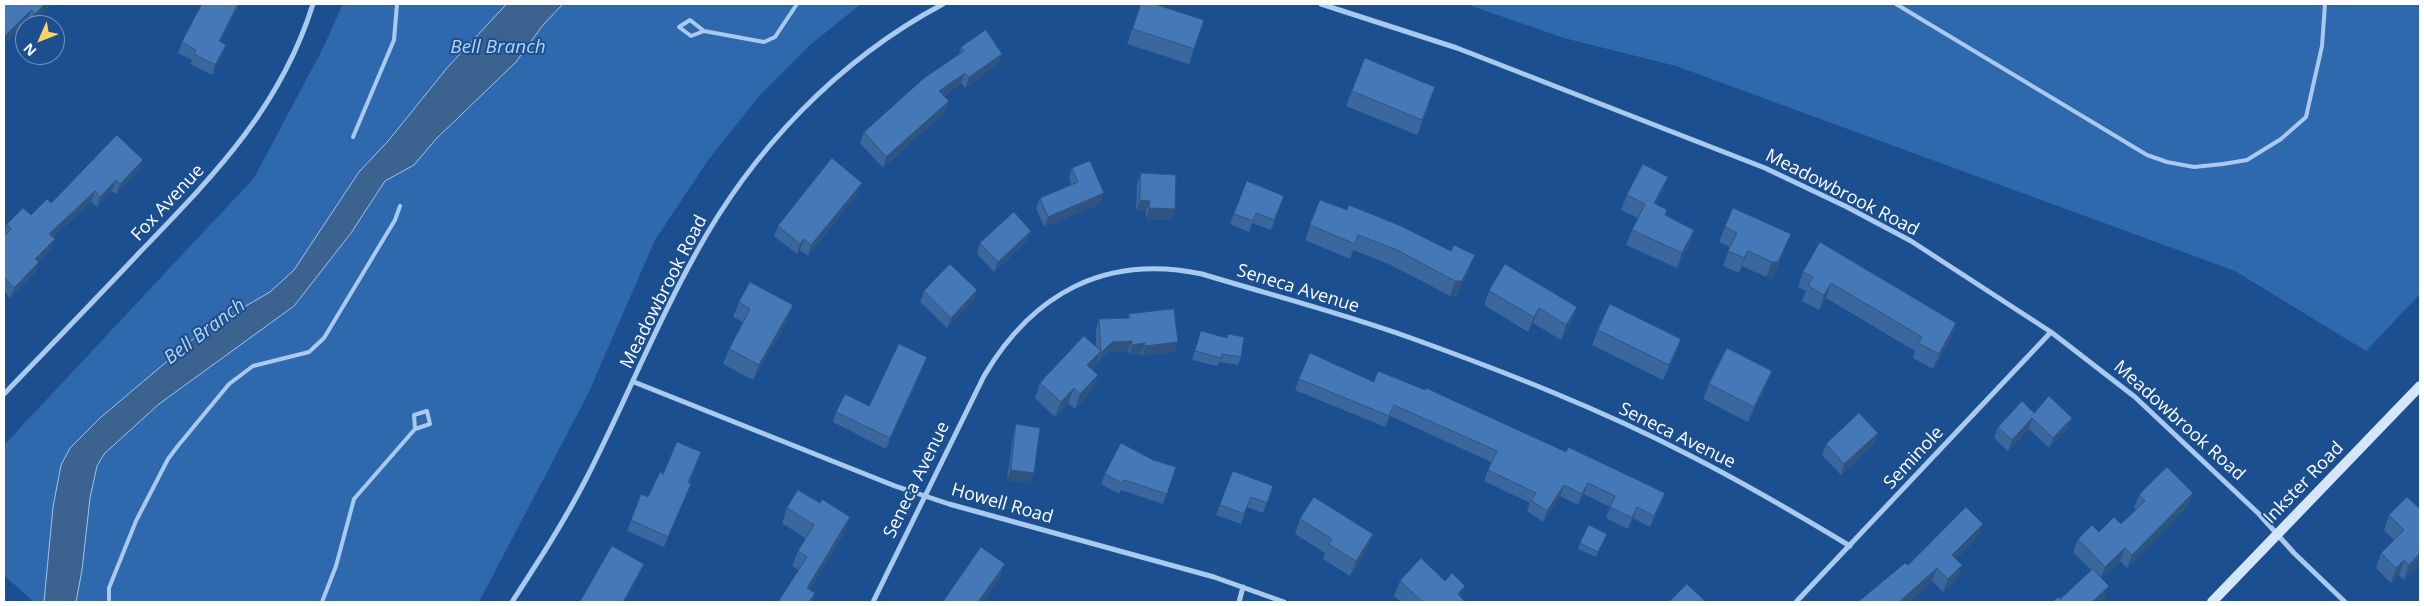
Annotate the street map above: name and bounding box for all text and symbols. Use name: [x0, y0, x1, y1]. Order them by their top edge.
north arrow: [15, 15, 65, 65]
water label: Bell Branch: [450, 37, 546, 59]
text: N: [19, 39, 40, 61]
street label: Meadowbrook Road: [1762, 145, 1922, 241]
street label: Fox Avenue: [127, 160, 209, 246]
street label: Meadowbrook Road: [616, 212, 712, 372]
street label: Seneca Avenue: [1234, 260, 1362, 318]
water label: Bell Branch: [160, 294, 250, 370]
street label: Meadowbrook Road: [2109, 356, 2249, 486]
street label: Seneca Avenue: [1615, 398, 1739, 474]
street label: Seneca Avenue: [879, 418, 955, 542]
street label: Seminole: [1880, 422, 1948, 494]
street label: Inkster Road: [2260, 438, 2348, 528]
street label: Howell Road: [949, 479, 1055, 529]

